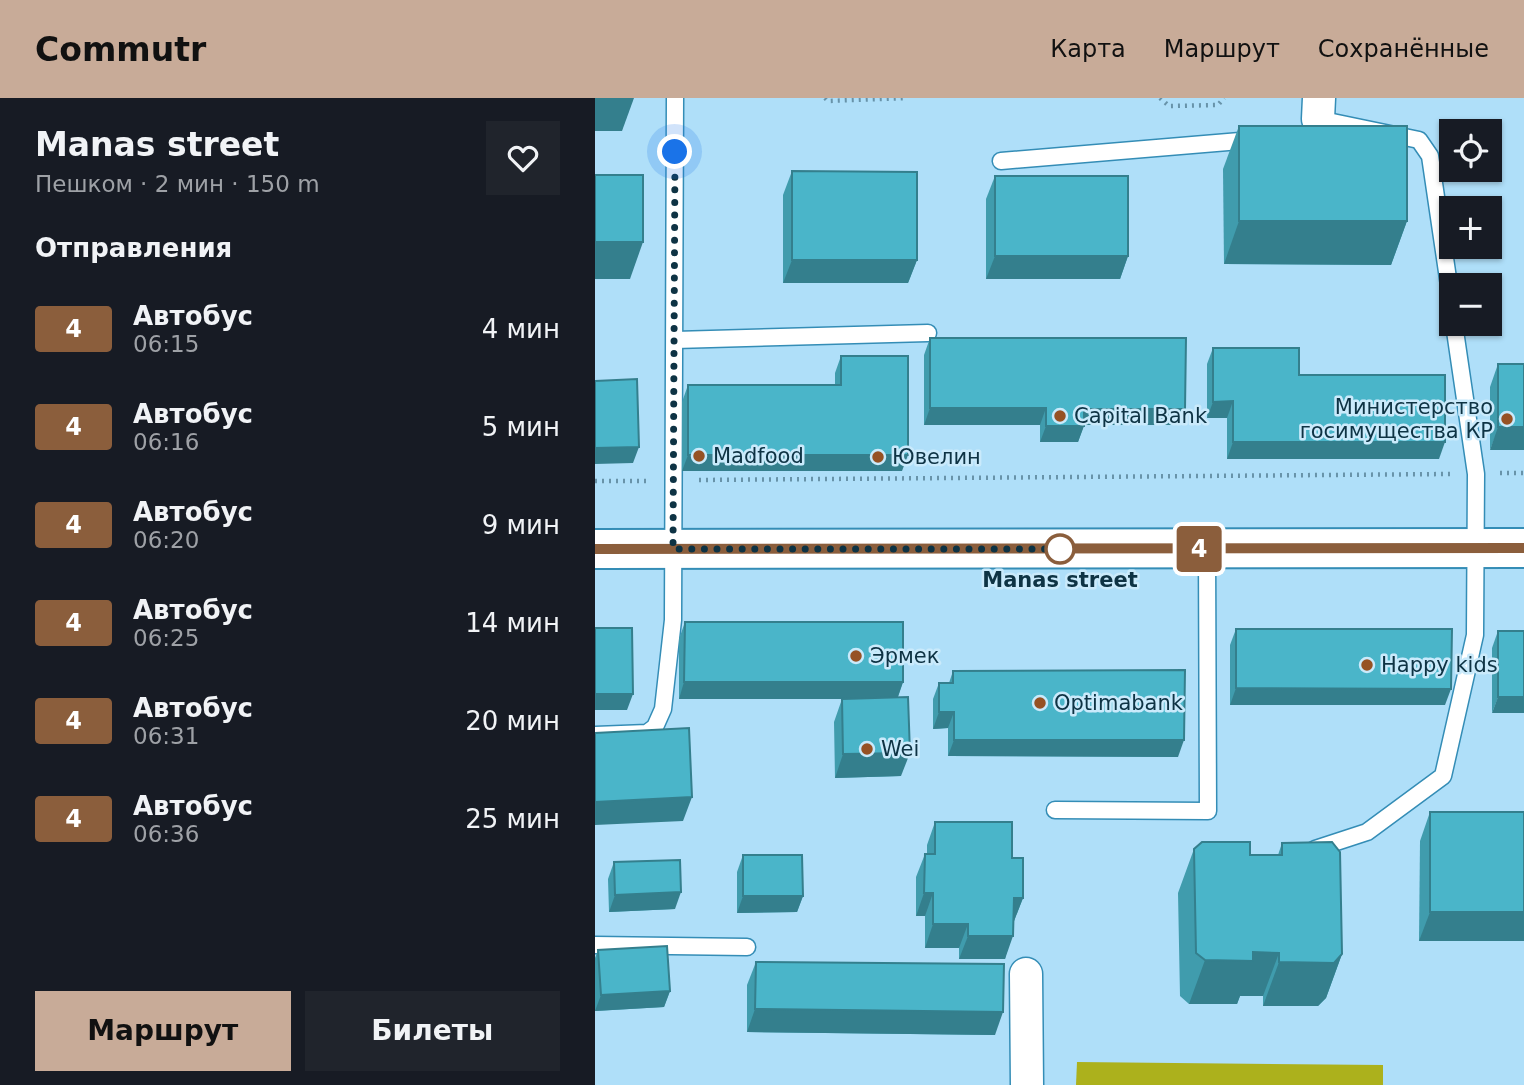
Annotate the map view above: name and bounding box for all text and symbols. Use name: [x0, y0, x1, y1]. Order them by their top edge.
text: Commutr: [35, 30, 206, 69]
text: Карта: [1050, 35, 1126, 63]
text: Маршрут: [1164, 35, 1280, 63]
text: Сохранённые: [1318, 35, 1489, 63]
map controls: [1439, 119, 1502, 336]
button: locate: [1439, 119, 1502, 182]
button: heart: [486, 121, 560, 195]
text: Manas street: [35, 125, 279, 164]
your location: [657, 134, 692, 169]
text: Пешком · 2 мин · 150 m: [35, 171, 320, 197]
button: +: [1439, 196, 1502, 259]
text: Отправления: [35, 233, 232, 263]
button: −: [1439, 273, 1502, 336]
text: Автобус: [133, 301, 253, 331]
text: 4 мин: [482, 314, 560, 344]
text: 4: [65, 315, 82, 343]
text: 06:15: [133, 331, 199, 357]
place label: Министерство госимущества КР: [1300, 395, 1493, 443]
text: Автобус: [133, 399, 253, 429]
place label: Capital Bank: [1074, 404, 1208, 428]
marker: Capital Bank: [1052, 408, 1068, 424]
marker: Министерство госимущества КР: [1499, 411, 1515, 427]
text: 5 мин: [482, 412, 560, 442]
text: 4: [65, 413, 82, 441]
text: 06:16: [133, 429, 199, 455]
place label: Madfood: [713, 444, 804, 468]
place label: Ювелин: [892, 445, 981, 469]
marker: Madfood: [691, 448, 707, 464]
marker: Ювелин: [870, 449, 886, 465]
text: Автобус: [133, 497, 253, 527]
text: 9 мин: [482, 510, 560, 540]
text: 4: [65, 511, 82, 539]
line badge: 4: [1176, 526, 1222, 572]
text: 06:20: [133, 527, 199, 553]
marker: Manas street: [1045, 534, 1075, 564]
text: 4: [1191, 535, 1207, 563]
place label: Manas street: [982, 568, 1138, 592]
text: Автобус: [133, 595, 253, 625]
text: 14 мин: [465, 608, 560, 638]
text: 4: [65, 609, 82, 637]
text: 06:25: [133, 625, 199, 651]
place label: Эрмек: [870, 644, 939, 668]
marker: Эрмек: [848, 648, 864, 664]
place label: Happy kids: [1381, 653, 1498, 677]
marker: Happy kids: [1359, 657, 1375, 673]
place label: Optimabank: [1054, 691, 1184, 715]
text: Автобус: [133, 693, 253, 723]
marker: Optimabank: [1032, 695, 1048, 711]
text: 20 мин: [465, 706, 560, 736]
text: 4: [65, 707, 82, 735]
text: 06:31: [133, 723, 199, 749]
place label: Wei: [881, 737, 919, 761]
marker: Wei: [859, 741, 875, 757]
text: Автобус: [133, 791, 253, 821]
text: 25 мин: [465, 804, 560, 834]
text: 4: [65, 805, 82, 833]
text: 06:36: [133, 821, 199, 847]
button: Маршрут: [35, 991, 291, 1071]
button: Билеты: [305, 991, 560, 1071]

